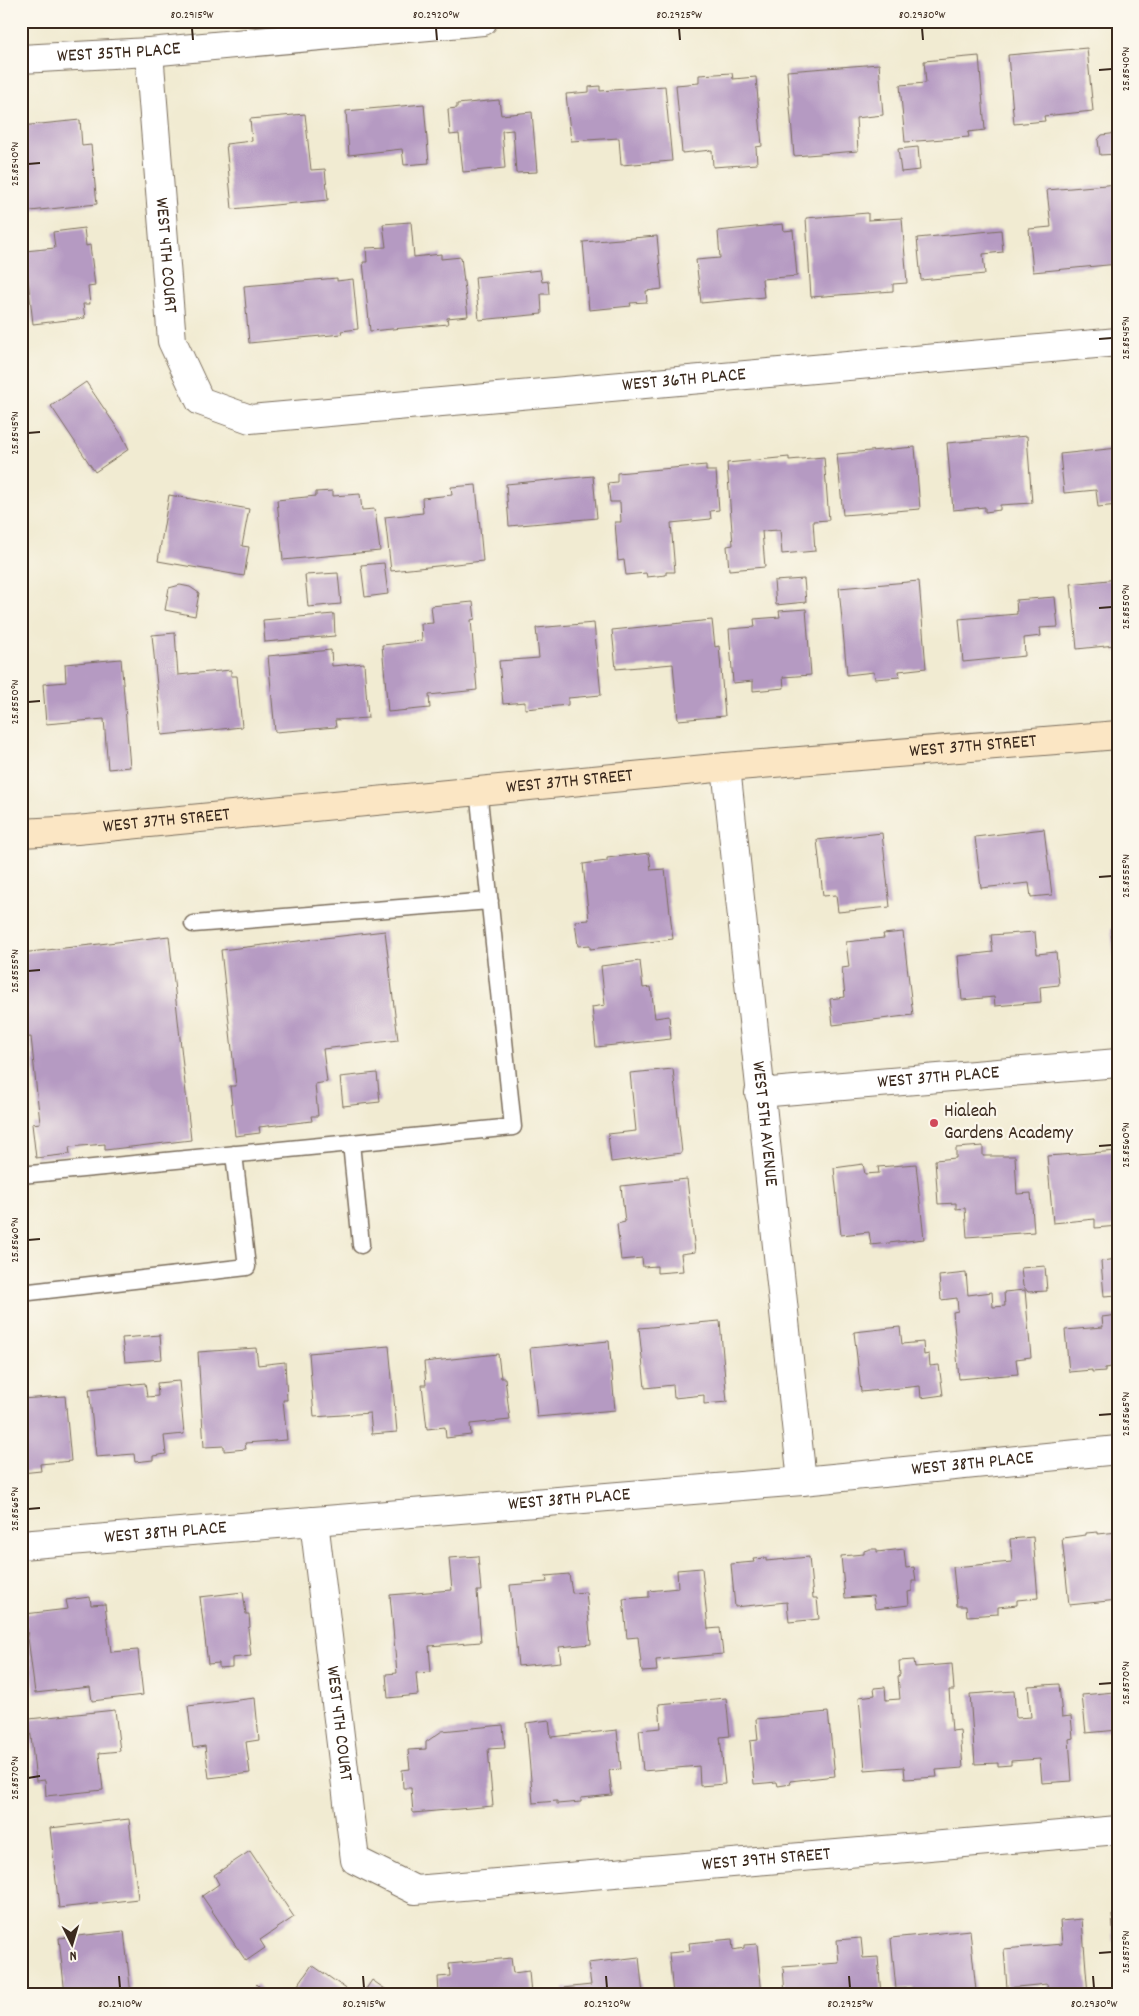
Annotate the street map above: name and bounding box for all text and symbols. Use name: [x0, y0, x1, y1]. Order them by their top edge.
text: 80.2915°W: [170, 7, 214, 24]
text: 80.2920°W: [413, 7, 459, 24]
text: 80.2925°W: [656, 7, 702, 24]
text: 80.2930°W: [899, 7, 945, 24]
street label: WEST 35TH PLACE: [56, 36, 182, 71]
text: 25.8540°N: [1118, 47, 1135, 91]
text: 25.8540°N: [7, 142, 24, 186]
street label: WEST 4TH COURT: [147, 197, 183, 315]
text: 25.8545°N: [1118, 316, 1135, 360]
street label: WEST 36TH PLACE: [621, 362, 747, 399]
text: 25.8545°N: [7, 411, 24, 455]
text: 25.8550°N: [1118, 584, 1135, 630]
text: 25.8550°N: [7, 679, 24, 725]
street label: WEST 37TH STREET: [908, 728, 1038, 765]
street label: WEST 37TH STREET: [505, 763, 635, 802]
street label: WEST 37TH STREET: [102, 802, 232, 841]
text: 25.8555°N: [1118, 854, 1135, 898]
text: 25.8555°N: [7, 949, 24, 993]
street label: WEST 37TH PLACE: [876, 1059, 1001, 1097]
street label: WEST 5TH AVENUE: [744, 1060, 784, 1188]
place label: Hialeah Gardens Academy: [944, 1099, 1073, 1148]
marker: Hialeah Gardens Academy: [928, 1117, 940, 1129]
text: 25.8560°N: [1118, 1122, 1135, 1168]
text: 25.8560°N: [7, 1217, 24, 1263]
text: 25.8565°N: [1118, 1392, 1135, 1436]
street label: WEST 38TH PLACE: [910, 1445, 1035, 1484]
street label: WEST 38TH PLACE: [507, 1482, 632, 1519]
text: 25.8565°N: [7, 1487, 24, 1531]
street label: WEST 38TH PLACE: [103, 1515, 228, 1552]
text: 25.8570°N: [1118, 1661, 1135, 1705]
street label: WEST 4TH COURT: [318, 1664, 359, 1783]
text: 25.8570°N: [7, 1756, 24, 1800]
street label: WEST 39TH STREET: [701, 1841, 832, 1879]
north arrow: [48, 1918, 98, 1968]
text: 25.8575°N: [1118, 1930, 1135, 1974]
text: N: [69, 1945, 77, 1965]
text: 80.2910°W: [98, 1996, 142, 2013]
text: 80.2915°W: [342, 1996, 386, 2013]
text: 80.2920°W: [584, 1996, 630, 2013]
text: 80.2925°W: [827, 1996, 873, 2013]
text: 80.2930°W: [1071, 1996, 1117, 2013]

